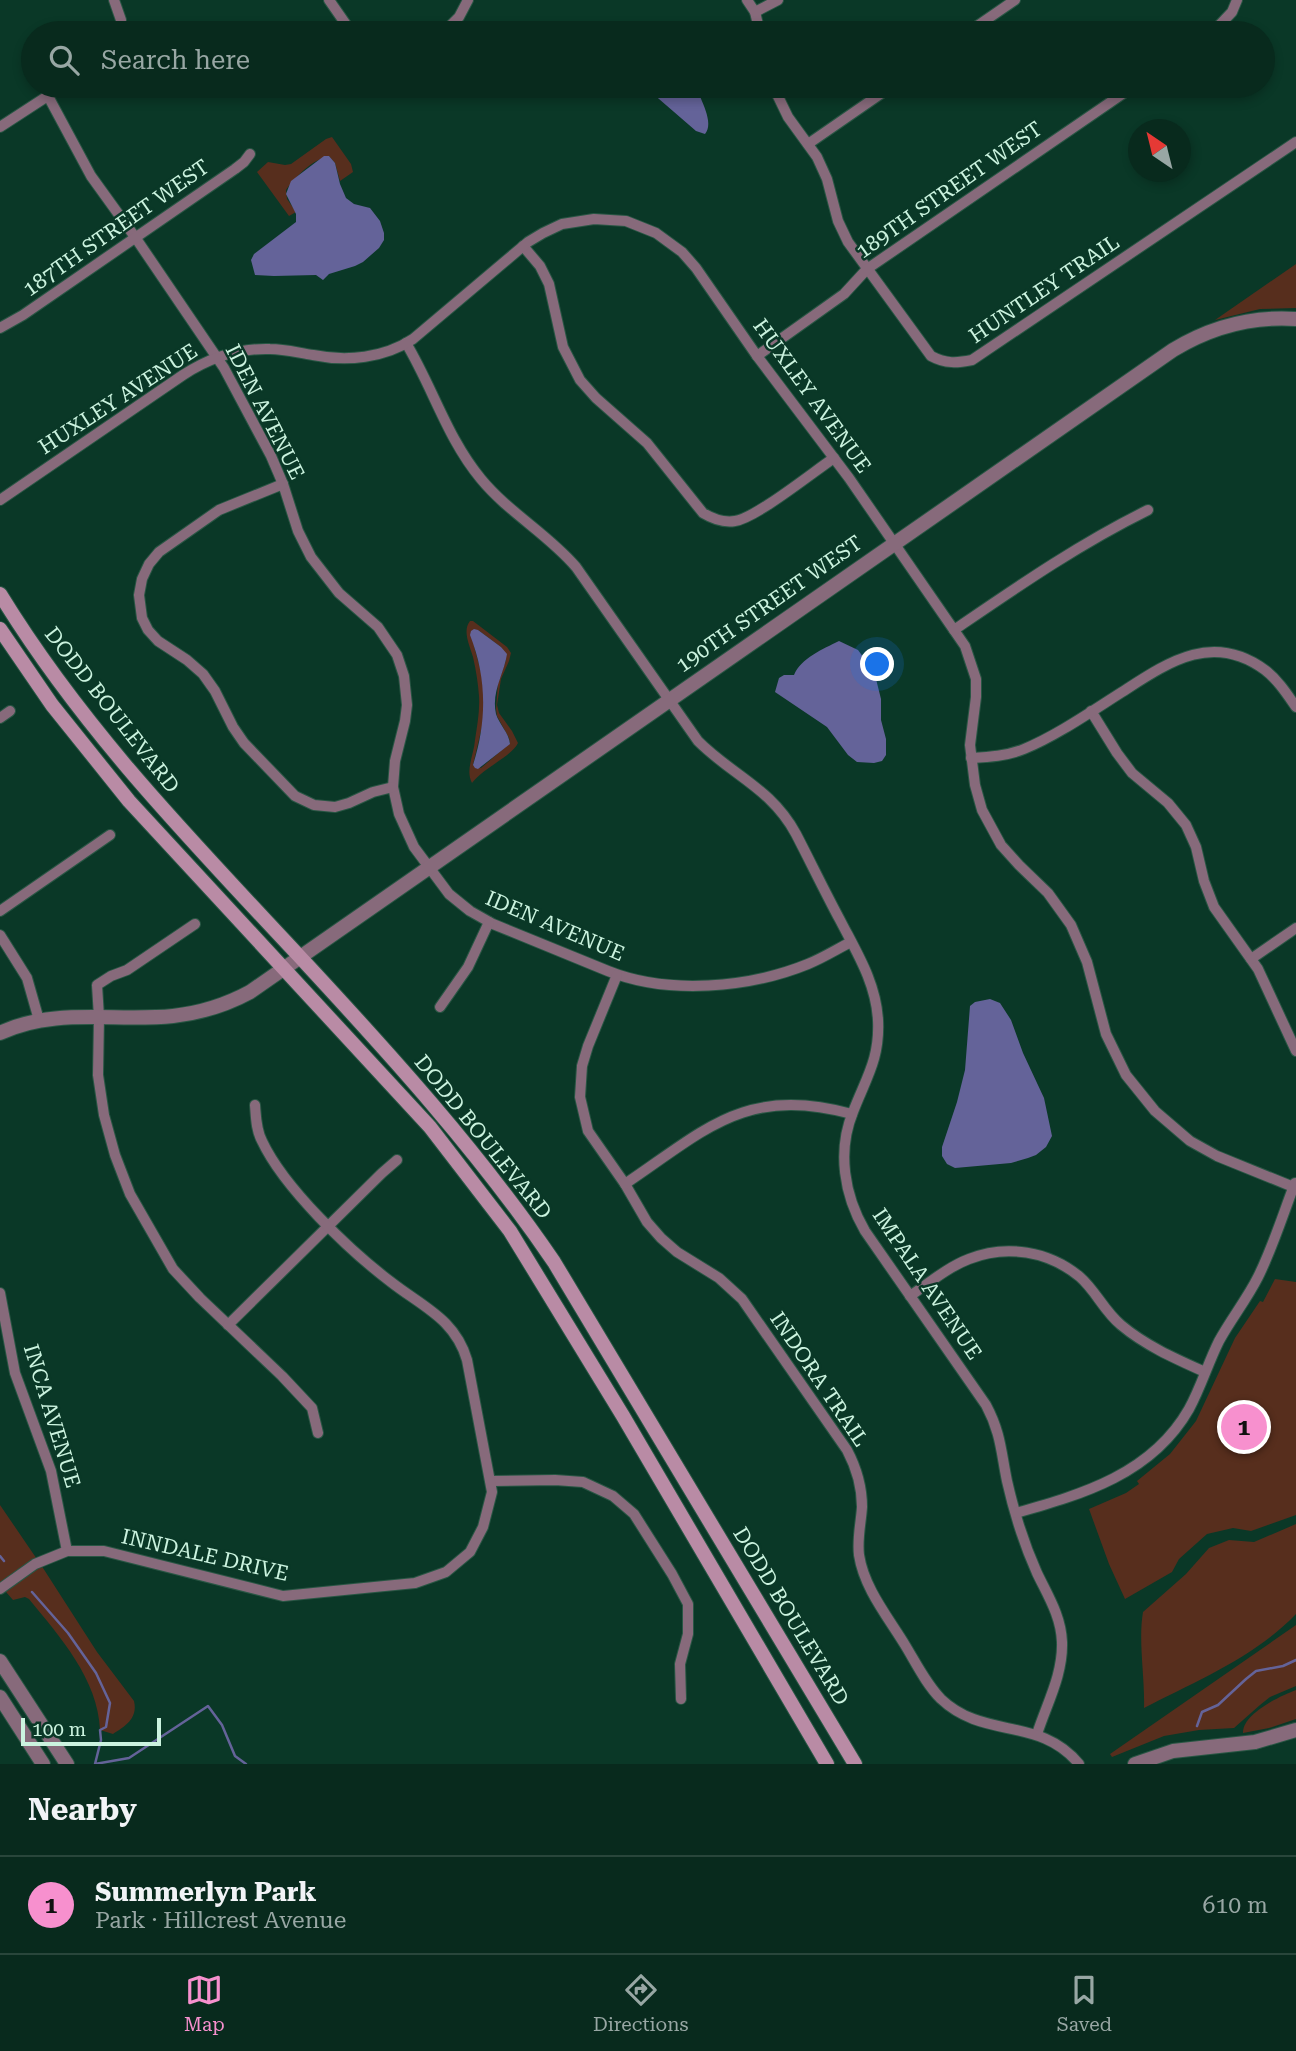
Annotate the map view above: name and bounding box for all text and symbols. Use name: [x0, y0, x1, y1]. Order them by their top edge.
search box: [21, 21, 1275, 98]
icon: search: [45, 41, 83, 79]
text: Search here: [101, 45, 250, 75]
street label: 189TH STREET WEST: [851, 117, 1047, 263]
north arrow: [1128, 119, 1191, 182]
street label: 187TH STREET WEST: [18, 155, 214, 301]
street label: HUNTLEY TRAIL: [964, 230, 1124, 348]
street label: HUXLEY AVENUE: [748, 314, 876, 478]
street label: HUXLEY AVENUE: [34, 339, 202, 459]
street label: IDEN AVENUE: [221, 340, 309, 484]
street label: 190TH STREET WEST: [671, 531, 867, 677]
street label: DODD BOULEVARD: [40, 622, 184, 798]
your location: [860, 647, 894, 681]
street label: IDEN AVENUE: [482, 886, 628, 966]
street label: DODD BOULEVARD: [410, 1050, 556, 1224]
street label: IMPALA AVENUE: [868, 1204, 986, 1364]
street label: INDORA TRAIL: [765, 1307, 873, 1451]
street label: INCA AVENUE: [19, 1341, 85, 1491]
pin: 1: [1221, 1401, 1267, 1453]
street label: DODD BOULEVARD: [728, 1523, 854, 1709]
street label: INNDALE DRIVE: [119, 1524, 291, 1586]
scale bar: [21, 1715, 161, 1747]
text: 100 m: [32, 1718, 86, 1741]
text: Nearby: [28, 1792, 137, 1827]
text: Summerlyn Park: [95, 1877, 316, 1907]
text: 1: [45, 1892, 57, 1919]
text: 610 m: [1203, 1892, 1268, 1919]
text: Park · Hillcrest Avenue: [95, 1907, 346, 1934]
tab: Map: [184, 1971, 225, 2036]
tab: Directions: [593, 1971, 689, 2036]
tab: Saved: [1057, 1971, 1112, 2036]

